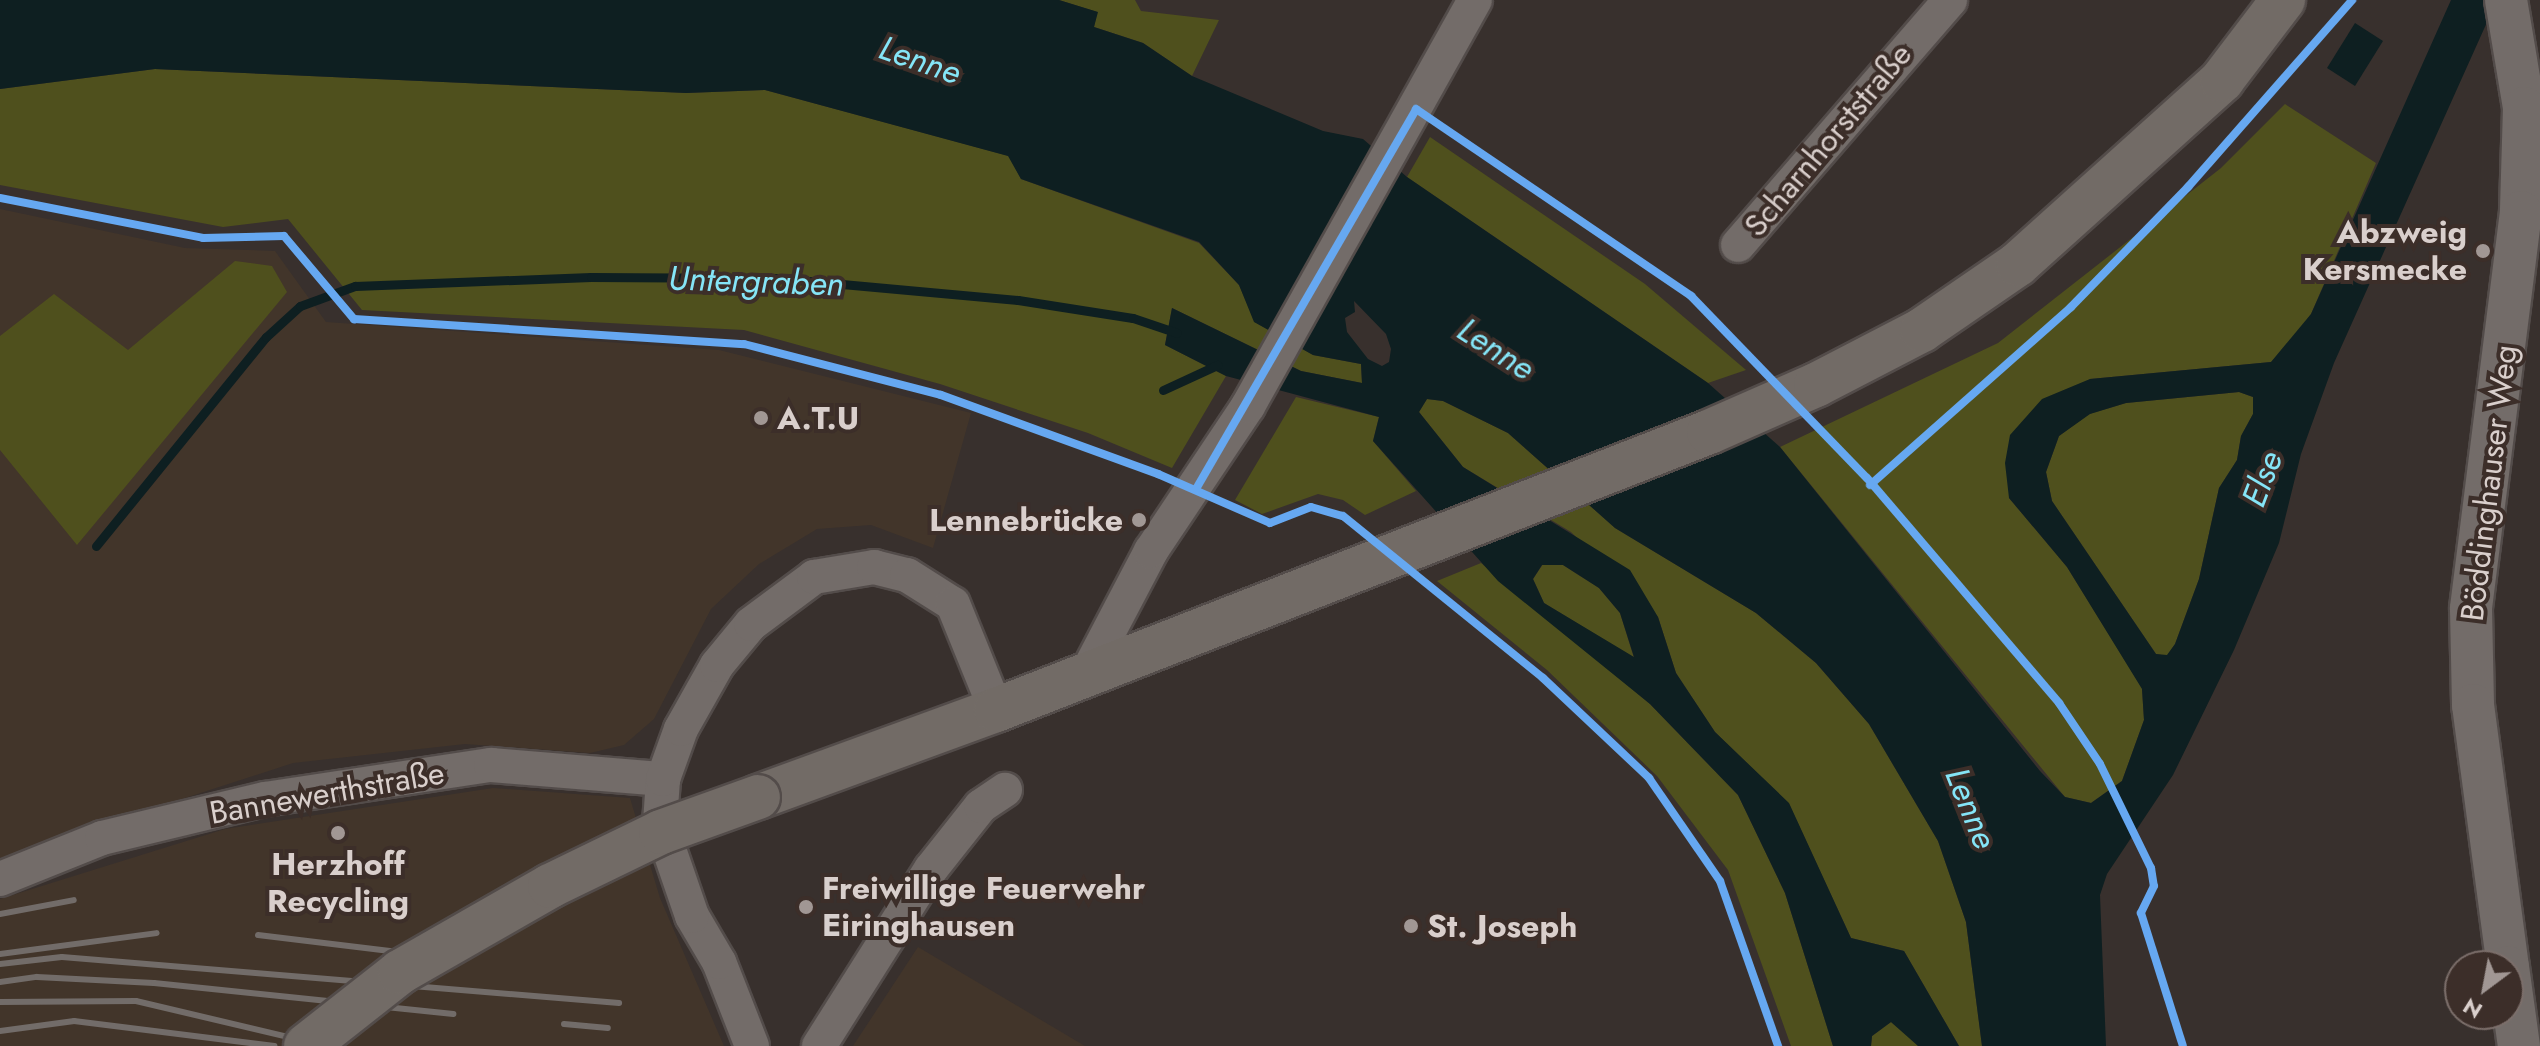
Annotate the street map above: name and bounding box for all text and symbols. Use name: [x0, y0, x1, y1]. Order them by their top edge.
water label: Lenne: [874, 27, 966, 93]
street label: Scharnhorststraße: [1736, 36, 1920, 244]
place label: Abzweig Kersmecke: [2303, 214, 2467, 289]
marker: Abzweig Kersmecke: [2474, 242, 2492, 260]
water label: Untergraben: [667, 258, 845, 304]
water label: Lenne: [1450, 309, 1542, 389]
street label: Böddinghauser Weg: [2453, 343, 2525, 623]
place label: A.T.U: [777, 399, 859, 437]
marker: A.T.U: [752, 409, 770, 427]
water label: Else: [2233, 446, 2291, 512]
place label: Lennebrücke: [929, 501, 1123, 539]
marker: Lennebrücke: [1130, 511, 1148, 529]
street label: Bannewerthstraße: [207, 753, 447, 833]
water label: Lenne: [1936, 762, 2006, 854]
marker: Herzhoff Recycling: [329, 824, 347, 842]
place label: Herzhoff Recycling: [267, 846, 409, 921]
place label: Freiwillige Feuerwehr Eiringhausen: [822, 870, 1145, 945]
marker: Freiwillige Feuerwehr Eiringhausen: [797, 898, 815, 916]
place label: St. Joseph: [1427, 907, 1577, 945]
marker: St. Joseph: [1402, 917, 1420, 935]
north arrow: [2444, 950, 2524, 1030]
text: N: [2456, 990, 2488, 1027]

